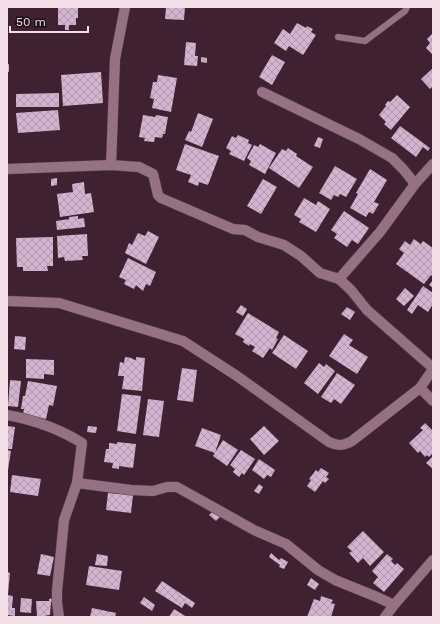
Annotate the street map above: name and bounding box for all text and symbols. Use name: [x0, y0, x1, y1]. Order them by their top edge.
scale bar: [10, 8, 88, 34]
text: 50 m: [16, 15, 46, 29]

